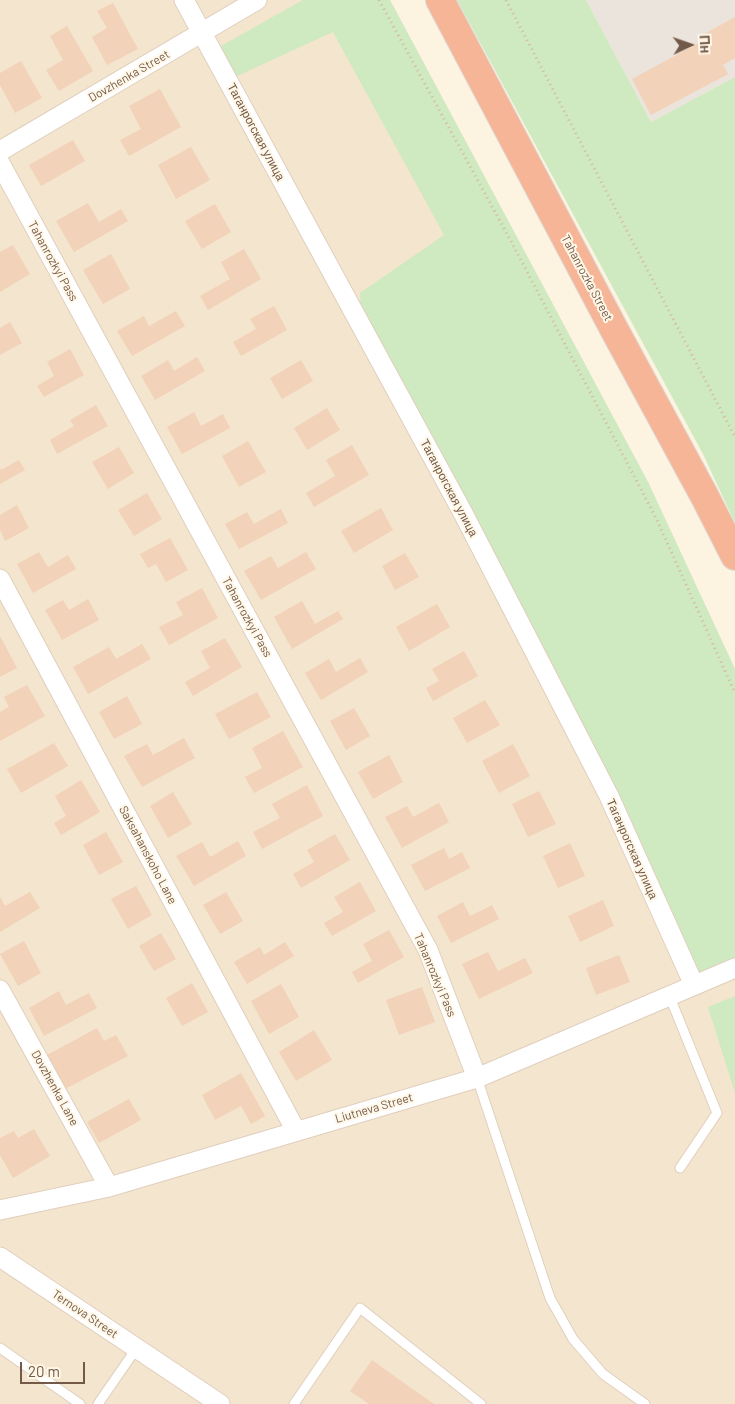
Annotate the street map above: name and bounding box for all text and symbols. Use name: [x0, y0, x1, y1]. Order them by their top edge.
north arrow: [665, 20, 715, 70]
text: Пн: [697, 34, 714, 54]
street label: Dovzhenka Street: [86, 47, 172, 105]
street label: Таганрогская улица: [224, 81, 288, 183]
street label: Tahanrozkyi Pass: [25, 218, 81, 304]
street label: Tahanrozka Street: [558, 233, 616, 323]
street label: Таганрогская улица: [417, 437, 481, 539]
street label: Tahanrozkyi Pass: [219, 574, 275, 660]
street label: Таганрогская улица: [603, 797, 661, 901]
street label: Saksahanskoho Lane: [116, 803, 180, 907]
street label: Tahanrozkyi Pass: [411, 931, 459, 1019]
street label: Dovzhenka Lane: [28, 1048, 82, 1128]
street label: Liutneva Street: [333, 1090, 415, 1126]
street label: Ternova Street: [49, 1287, 121, 1341]
scale bar: [22, 1352, 88, 1384]
text: 20 m: [28, 1362, 60, 1380]

